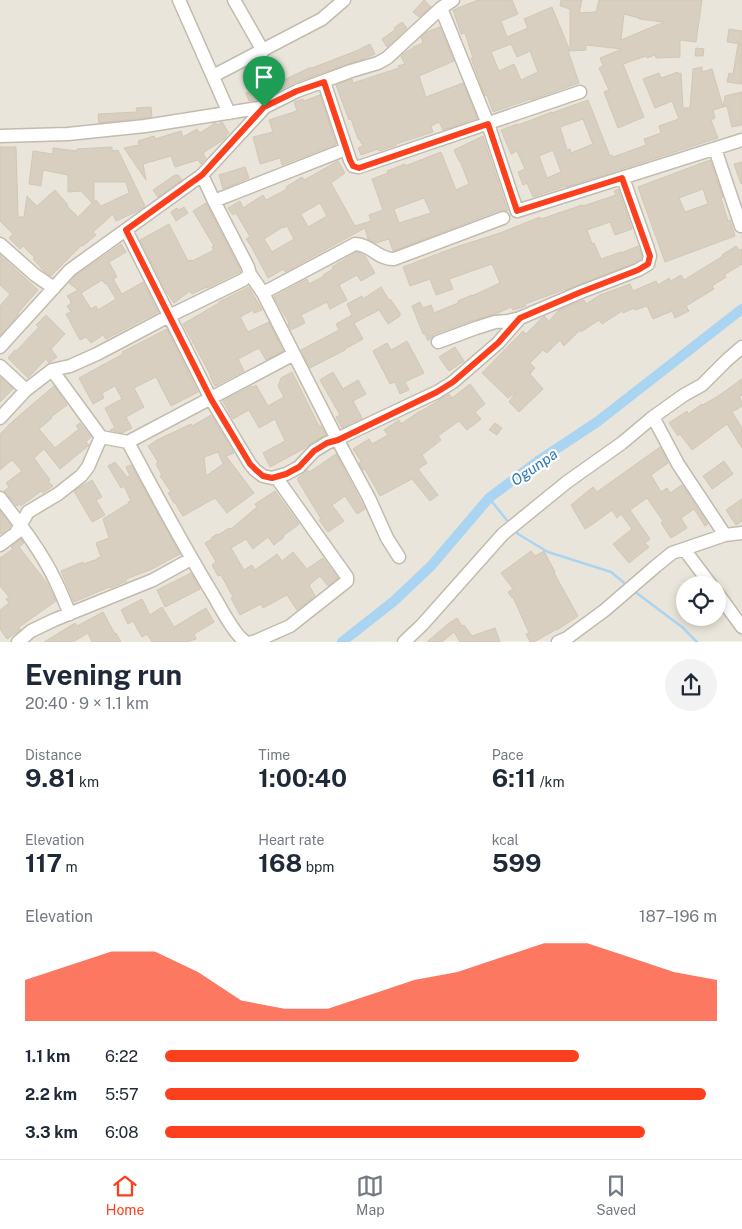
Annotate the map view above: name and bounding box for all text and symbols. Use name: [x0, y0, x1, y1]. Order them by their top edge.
pin: [243, 56, 285, 107]
icon: arrive: [250, 63, 278, 91]
water label: Ogunpa: [508, 445, 560, 489]
map controls: [676, 576, 726, 626]
button: locate: [676, 576, 726, 626]
text: Evening run: [25, 658, 182, 691]
button: share: [665, 659, 717, 711]
text: 20:40 · 9 × 1.1 km: [25, 694, 149, 713]
text: Distance: [25, 747, 82, 763]
text: Time: [258, 747, 290, 763]
text: Pace: [492, 747, 524, 763]
text: 9.81: [25, 763, 76, 793]
text: 1:00:40: [258, 763, 347, 793]
text: 6:11: [492, 763, 536, 793]
text: km: [76, 774, 99, 790]
text: /km: [536, 774, 565, 790]
text: Elevation: [25, 832, 84, 848]
text: Heart rate: [258, 832, 325, 848]
text: kcal: [492, 832, 519, 848]
text: 117: [25, 848, 62, 878]
text: 168: [258, 848, 302, 878]
text: 599: [492, 848, 541, 878]
text: m: [62, 859, 78, 875]
text: bpm: [302, 859, 334, 875]
text: Elevation: [25, 907, 93, 926]
text: 187–196 m: [639, 907, 717, 926]
text: 1.1 km: [25, 1047, 70, 1066]
text: 6:22: [105, 1047, 138, 1066]
text: 2.2 km: [25, 1085, 77, 1104]
text: 5:57: [105, 1085, 139, 1104]
text: 3.3 km: [25, 1123, 78, 1142]
text: 6:08: [105, 1123, 139, 1142]
tab: Home: [106, 1172, 144, 1218]
tab: Map: [356, 1172, 384, 1218]
tab: Saved: [596, 1172, 636, 1218]

